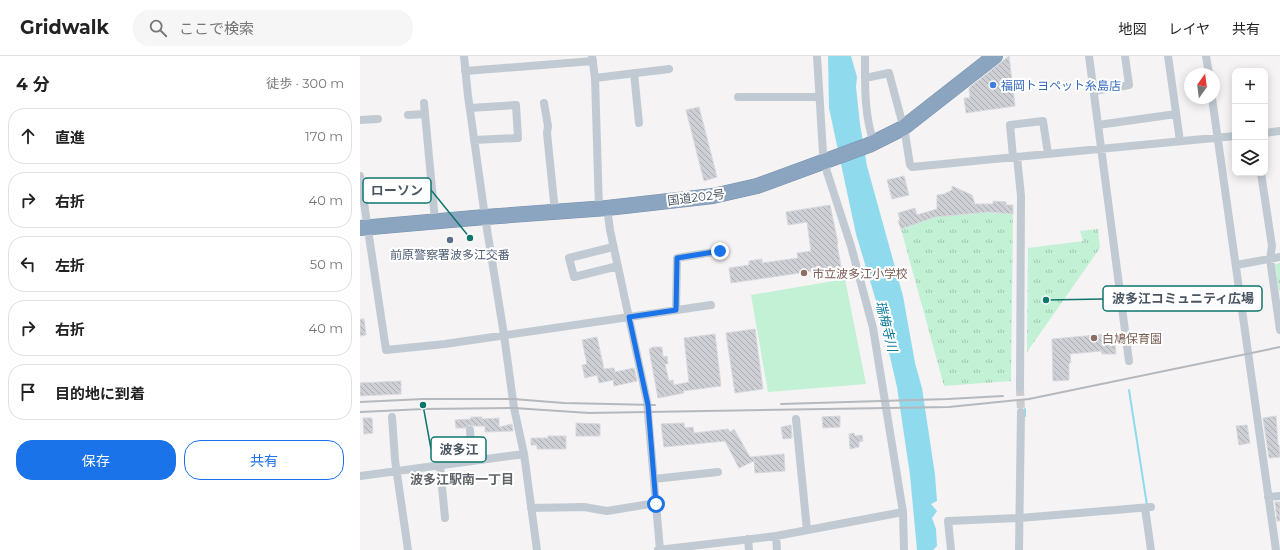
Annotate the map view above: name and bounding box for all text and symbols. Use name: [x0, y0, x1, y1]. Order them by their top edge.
search box: [133, 10, 413, 46]
text: Gridwalk: [20, 16, 109, 39]
icon: search: [147, 17, 169, 39]
text: ここで検索: [179, 19, 254, 38]
text: 地図: [1118, 20, 1146, 38]
text: レイヤ: [1168, 20, 1210, 38]
text: 共有: [1232, 20, 1260, 38]
north arrow: [1184, 68, 1220, 104]
map controls: [1232, 68, 1268, 176]
button: +: [1232, 68, 1268, 104]
text: 4 分: [16, 74, 50, 94]
text: 徒歩 · 300 m: [266, 75, 344, 91]
place label: 福岡トヨペット糸島店: [1001, 78, 1121, 93]
marker: 福岡トヨペット糸島店: [988, 80, 998, 90]
button: −: [1232, 104, 1268, 140]
icon: ahead: [17, 125, 39, 147]
text: 直進: [55, 128, 85, 147]
text: 170 m: [305, 128, 343, 144]
button: layers: [1232, 140, 1268, 176]
callout: ローソン: [363, 178, 431, 203]
text: ローソン: [371, 182, 423, 198]
street label: 国道202号: [667, 186, 725, 208]
icon: right: [17, 189, 39, 211]
text: 右折: [55, 192, 85, 211]
text: 40 m: [309, 192, 343, 208]
marker: 前原警察署波多江交番: [445, 235, 455, 245]
route end: [711, 242, 729, 260]
place label: 前原警察署波多江交番: [390, 247, 510, 262]
icon: left: [17, 253, 39, 275]
text: 左折: [55, 256, 85, 275]
text: 50 m: [310, 256, 343, 272]
place label: 市立波多江小学校: [812, 266, 908, 281]
marker: 市立波多江小学校: [799, 268, 809, 278]
callout: 波多江コミュニティ広場: [1103, 286, 1262, 311]
text: 波多江コミュニティ広場: [1112, 290, 1254, 306]
water label: 瑞梅寺川: [873, 299, 902, 355]
icon: right: [17, 317, 39, 339]
text: 右折: [55, 320, 85, 339]
text: 40 m: [309, 320, 343, 336]
place label: 白鳩保育園: [1102, 331, 1162, 346]
marker: 白鳩保育園: [1089, 333, 1099, 343]
icon: arrive: [17, 381, 39, 403]
text: 目的地に到着: [55, 384, 145, 403]
callout: 波多江: [431, 437, 486, 462]
button: 保存: [16, 440, 176, 480]
button: 共有: [184, 440, 344, 480]
text: 波多江: [439, 441, 479, 457]
district label: 波多江駅南一丁目: [410, 471, 514, 487]
route start: [647, 495, 665, 513]

